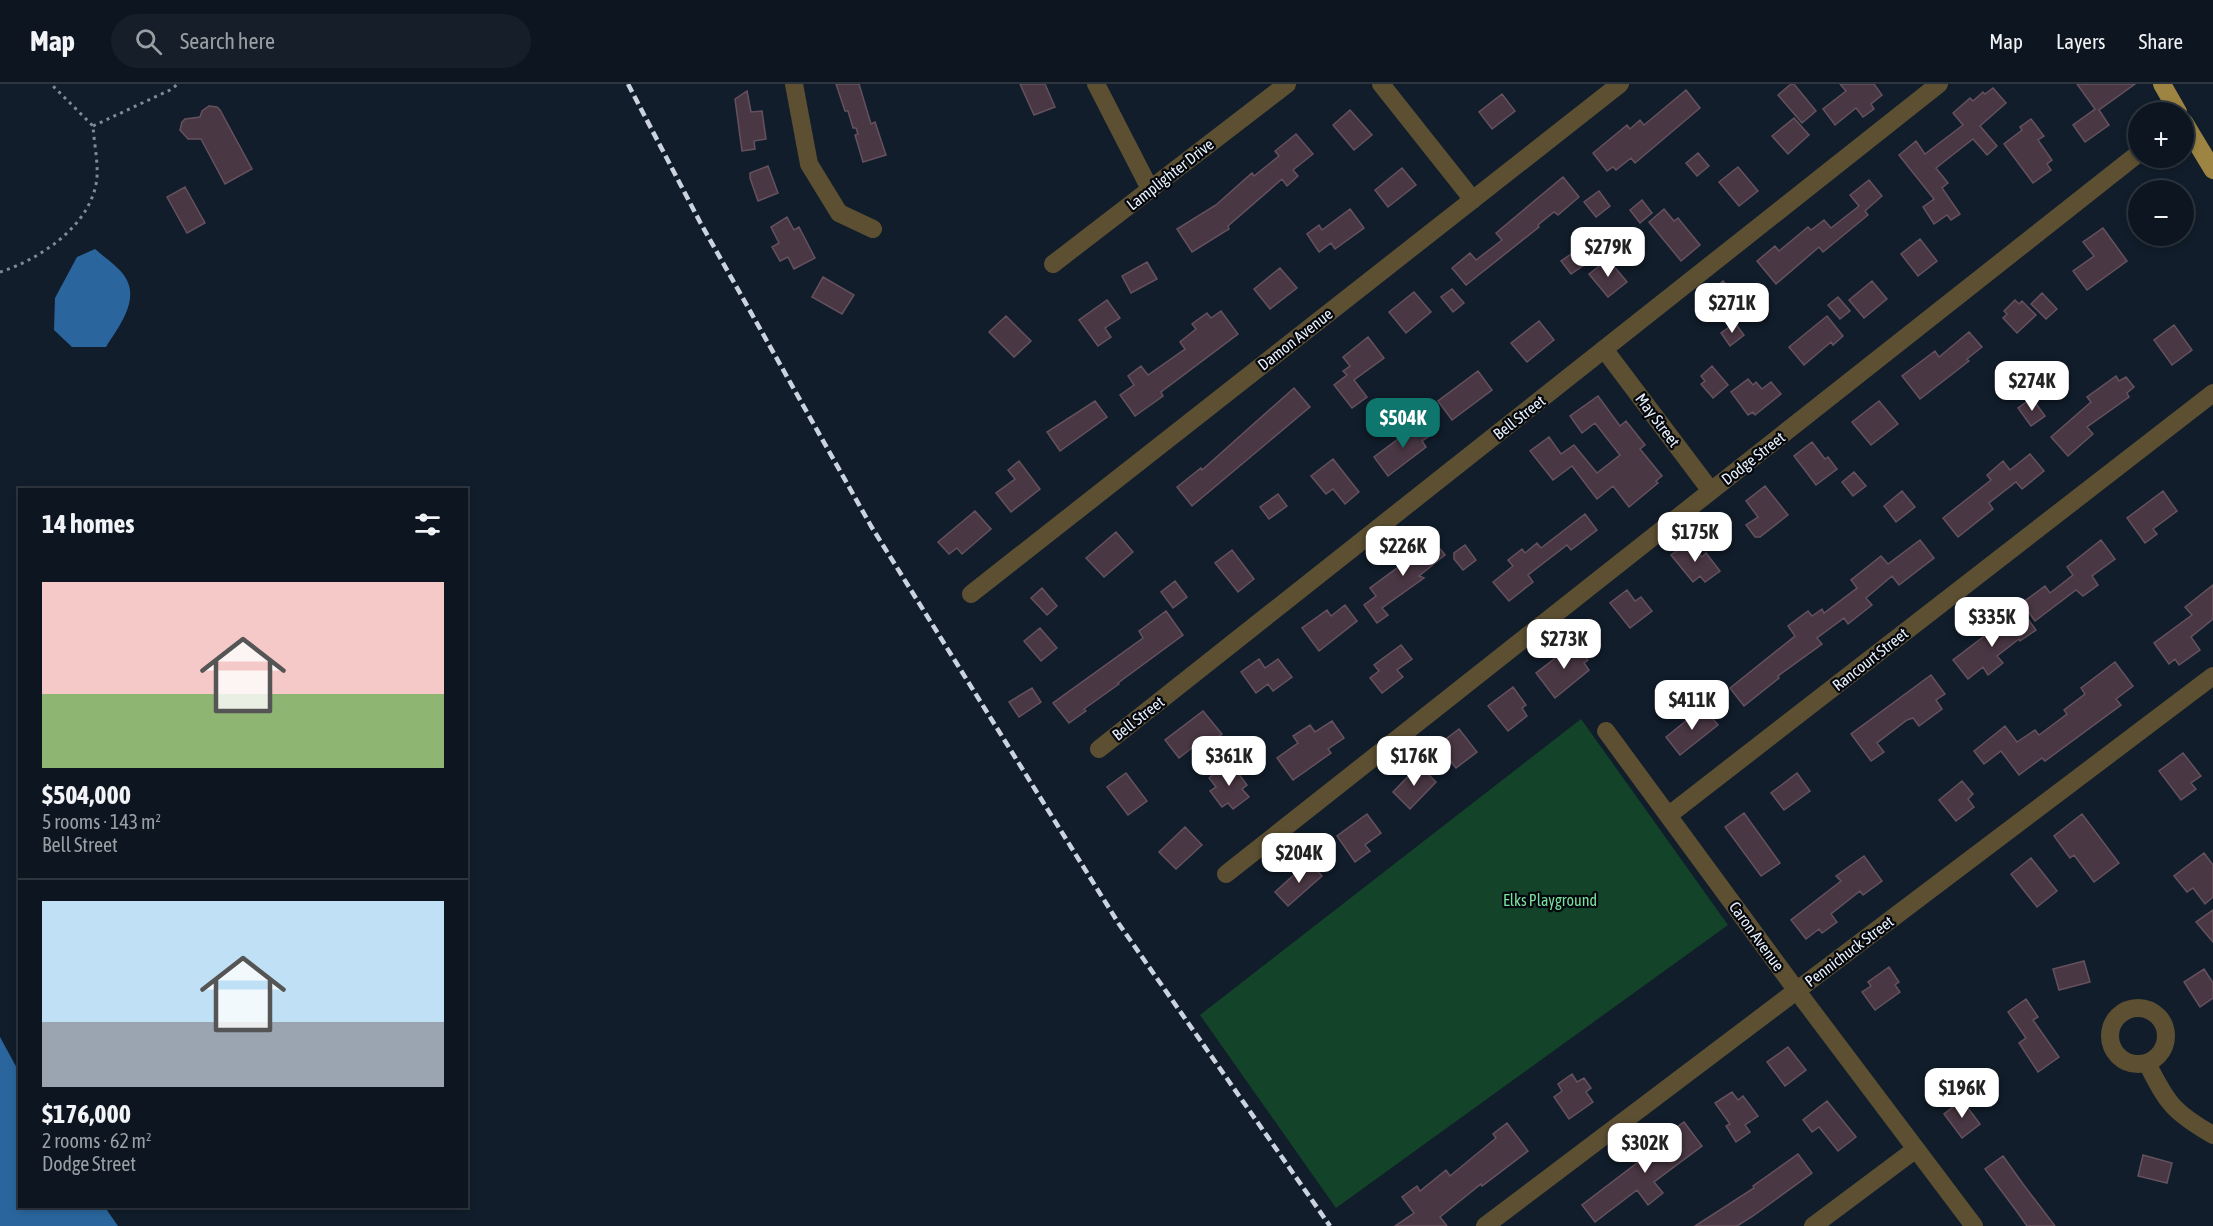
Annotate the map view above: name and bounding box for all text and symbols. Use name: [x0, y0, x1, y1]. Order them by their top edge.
search box: [111, 14, 531, 68]
text: Map: [30, 25, 75, 57]
icon: search: [132, 25, 165, 58]
text: Search here: [180, 28, 275, 54]
text: Map: [1989, 29, 2023, 53]
text: Layers: [2056, 29, 2106, 53]
text: Share: [2139, 29, 2183, 53]
map controls: [2128, 102, 2194, 246]
button: +: [2128, 102, 2194, 168]
street label: Lamplighter Drive: [1123, 135, 1218, 214]
button: −: [2128, 180, 2194, 246]
pin: $279K: [1566, 227, 1650, 278]
text: $279K: [1585, 235, 1631, 258]
pin: $271K: [1690, 283, 1774, 334]
text: $271K: [1709, 291, 1755, 314]
street label: Damon Avenue: [1254, 304, 1336, 374]
pin: $274K: [1990, 361, 2074, 412]
text: $274K: [2009, 369, 2055, 392]
street label: May Street: [1631, 390, 1684, 451]
street label: Bell Street: [1490, 391, 1549, 443]
pin: $504K: [1361, 398, 1445, 449]
text: $504K: [1380, 406, 1426, 429]
street label: Dodge Street: [1718, 428, 1789, 489]
icon: filters: [411, 508, 444, 541]
text: 14 homes: [42, 509, 135, 539]
pin: $175K: [1653, 512, 1737, 563]
text: $175K: [1672, 520, 1718, 543]
pin: $226K: [1361, 526, 1445, 577]
text: $226K: [1380, 534, 1426, 557]
pin: $335K: [1950, 597, 2034, 648]
text: $335K: [1969, 605, 2015, 628]
pin: $273K: [1522, 619, 1606, 670]
icon: home: [189, 621, 297, 729]
street label: Rancourt Street: [1829, 624, 1912, 694]
text: $273K: [1541, 627, 1587, 650]
pin: $411K: [1650, 680, 1734, 731]
text: $411K: [1669, 688, 1715, 711]
street label: Bell Street: [1109, 692, 1168, 744]
pin: $361K: [1187, 736, 1271, 787]
pin: $176K: [1372, 736, 1456, 787]
text: $361K: [1206, 744, 1252, 767]
text: $176K: [1391, 744, 1437, 767]
text: $504,000: [42, 780, 131, 810]
text: 5 rooms · 143 m²: [42, 810, 161, 833]
text: Bell Street: [42, 833, 118, 856]
pin: $204K: [1257, 833, 1341, 884]
text: $204K: [1276, 841, 1322, 864]
park label: Elks Playground: [1503, 891, 1597, 910]
street label: Caron Avenue: [1726, 898, 1788, 974]
street label: Pennichuck Street: [1801, 912, 1897, 990]
icon: home: [189, 940, 297, 1048]
pin: $196K: [1920, 1068, 2004, 1119]
text: $196K: [1939, 1076, 1985, 1099]
text: $176,000: [42, 1099, 131, 1129]
pin: $302K: [1603, 1123, 1687, 1174]
text: 2 rooms · 62 m²: [42, 1129, 152, 1152]
text: $302K: [1622, 1131, 1668, 1154]
text: Dodge Street: [42, 1152, 136, 1175]

